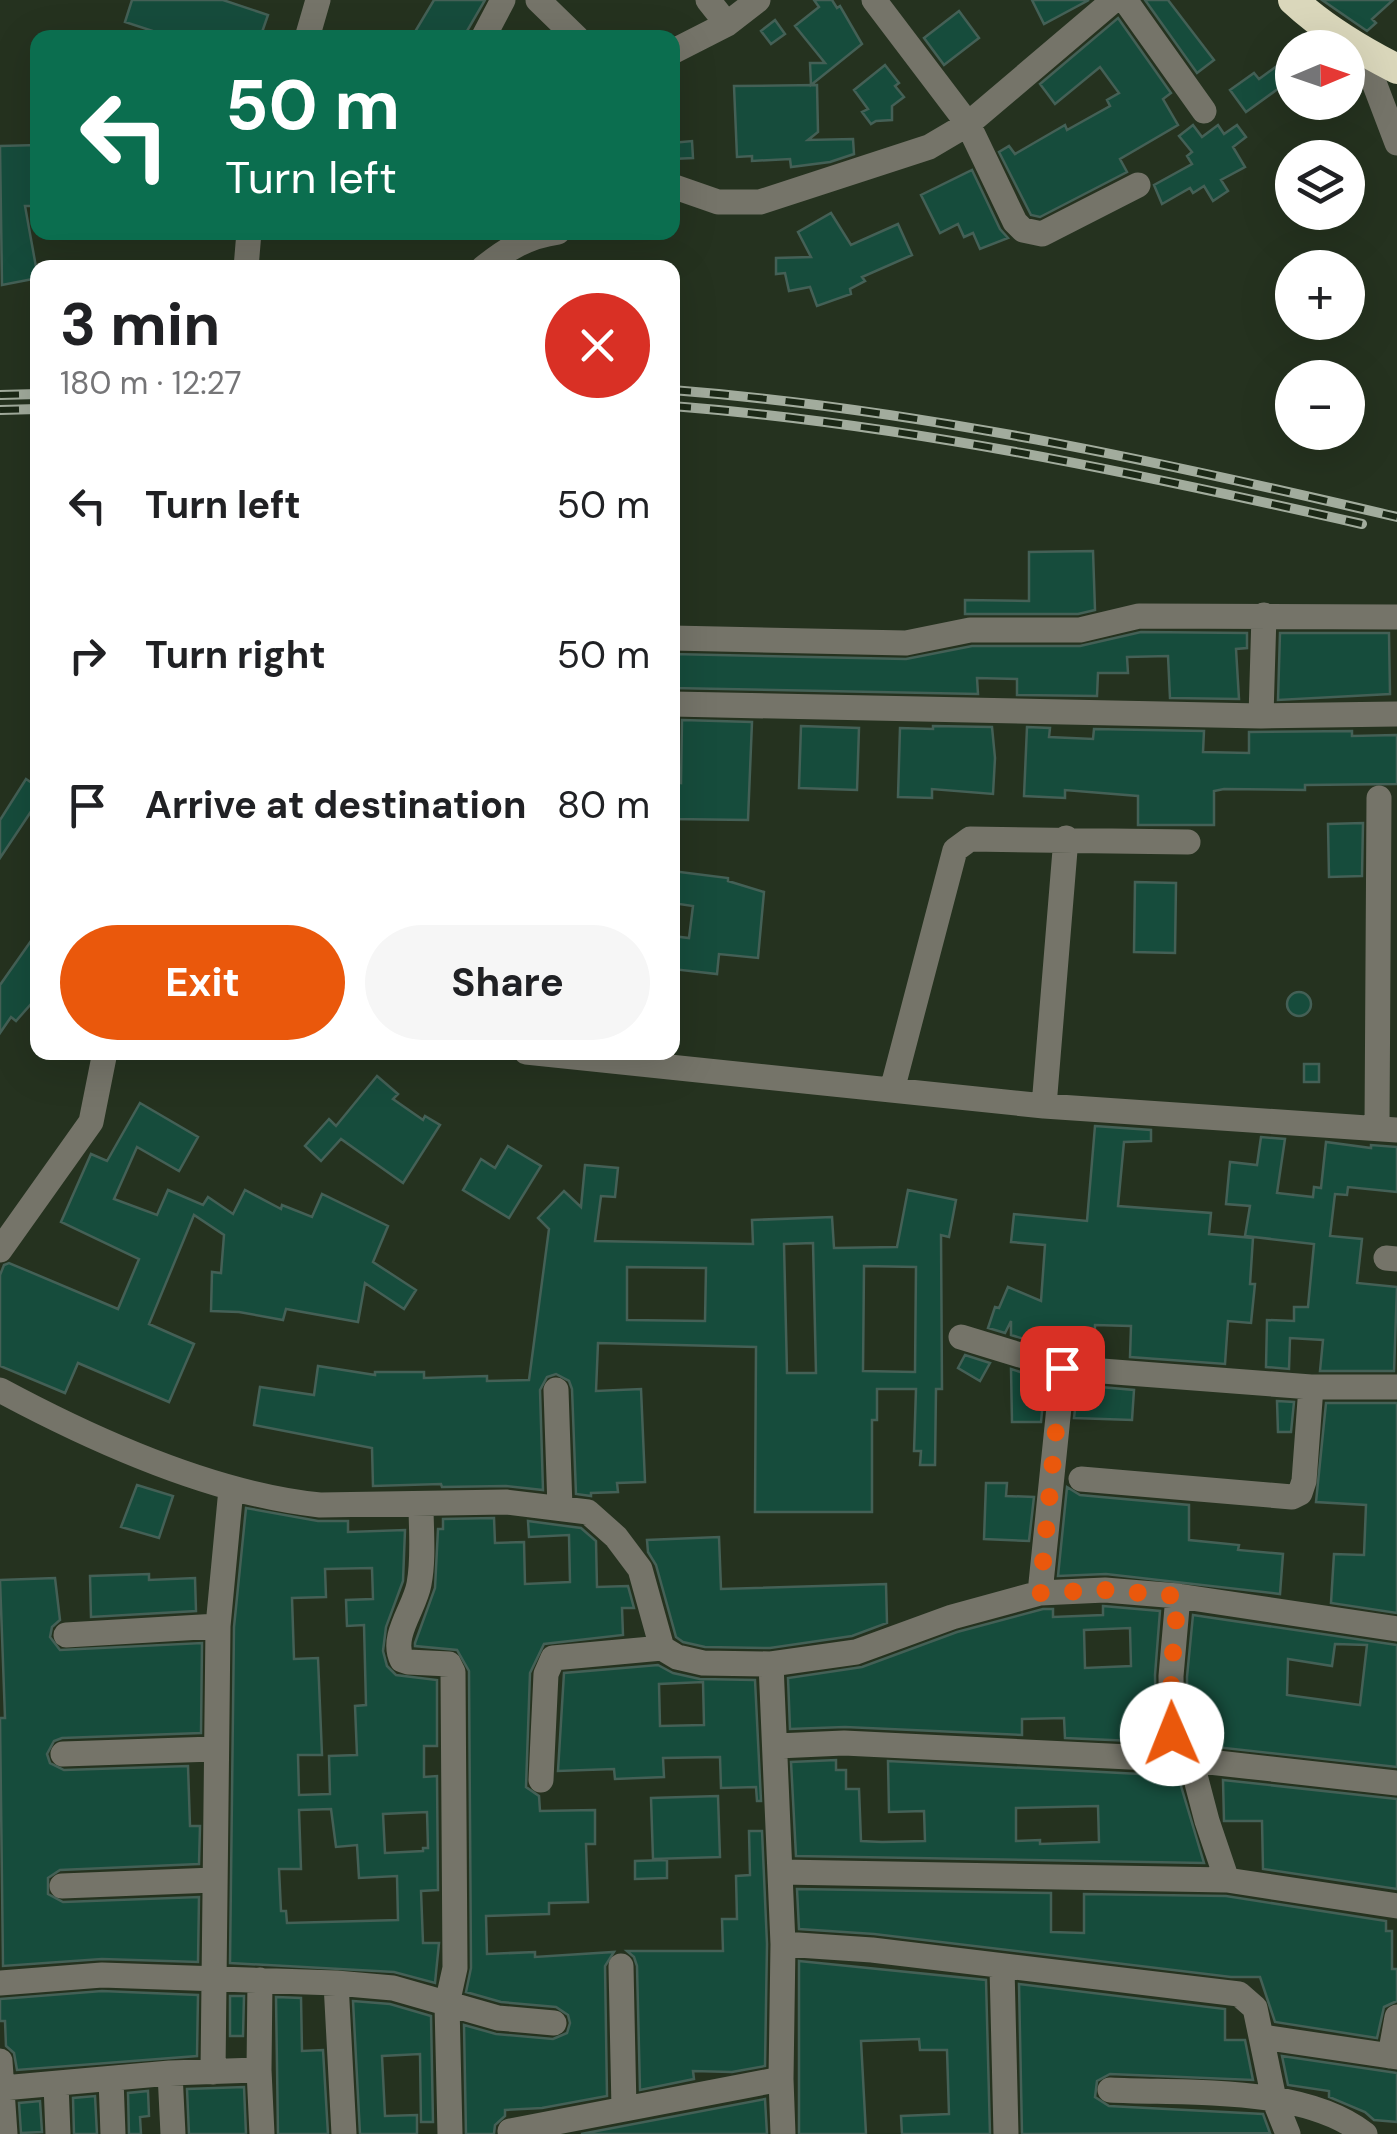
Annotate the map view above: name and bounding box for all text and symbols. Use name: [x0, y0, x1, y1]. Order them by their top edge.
north arrow: [1275, 30, 1365, 120]
map controls: [1275, 30, 1365, 450]
text: 50 m: [225, 60, 400, 151]
icon: left: [60, 70, 190, 200]
button: layers: [1275, 140, 1365, 230]
text: Turn left: [225, 148, 397, 207]
button: +: [1275, 250, 1365, 340]
text: 3 min: [60, 285, 220, 364]
button: close: [545, 293, 650, 398]
button: −: [1275, 360, 1365, 450]
text: 180 m · 12:27: [60, 362, 242, 404]
icon: left: [60, 478, 115, 533]
text: Turn left: [145, 480, 301, 530]
text: 50 m: [557, 480, 650, 530]
icon: right: [60, 628, 115, 683]
text: Turn right: [145, 630, 326, 680]
text: 50 m: [557, 630, 650, 680]
icon: arrive: [60, 778, 115, 833]
text: Arrive at destination: [145, 780, 527, 830]
text: 80 m: [557, 780, 650, 830]
button: Exit: [60, 925, 345, 1040]
button: Share: [365, 925, 650, 1040]
pin: [1020, 1326, 1105, 1411]
icon: arrive: [1035, 1341, 1090, 1396]
position arrow: [1120, 1682, 1224, 1786]

